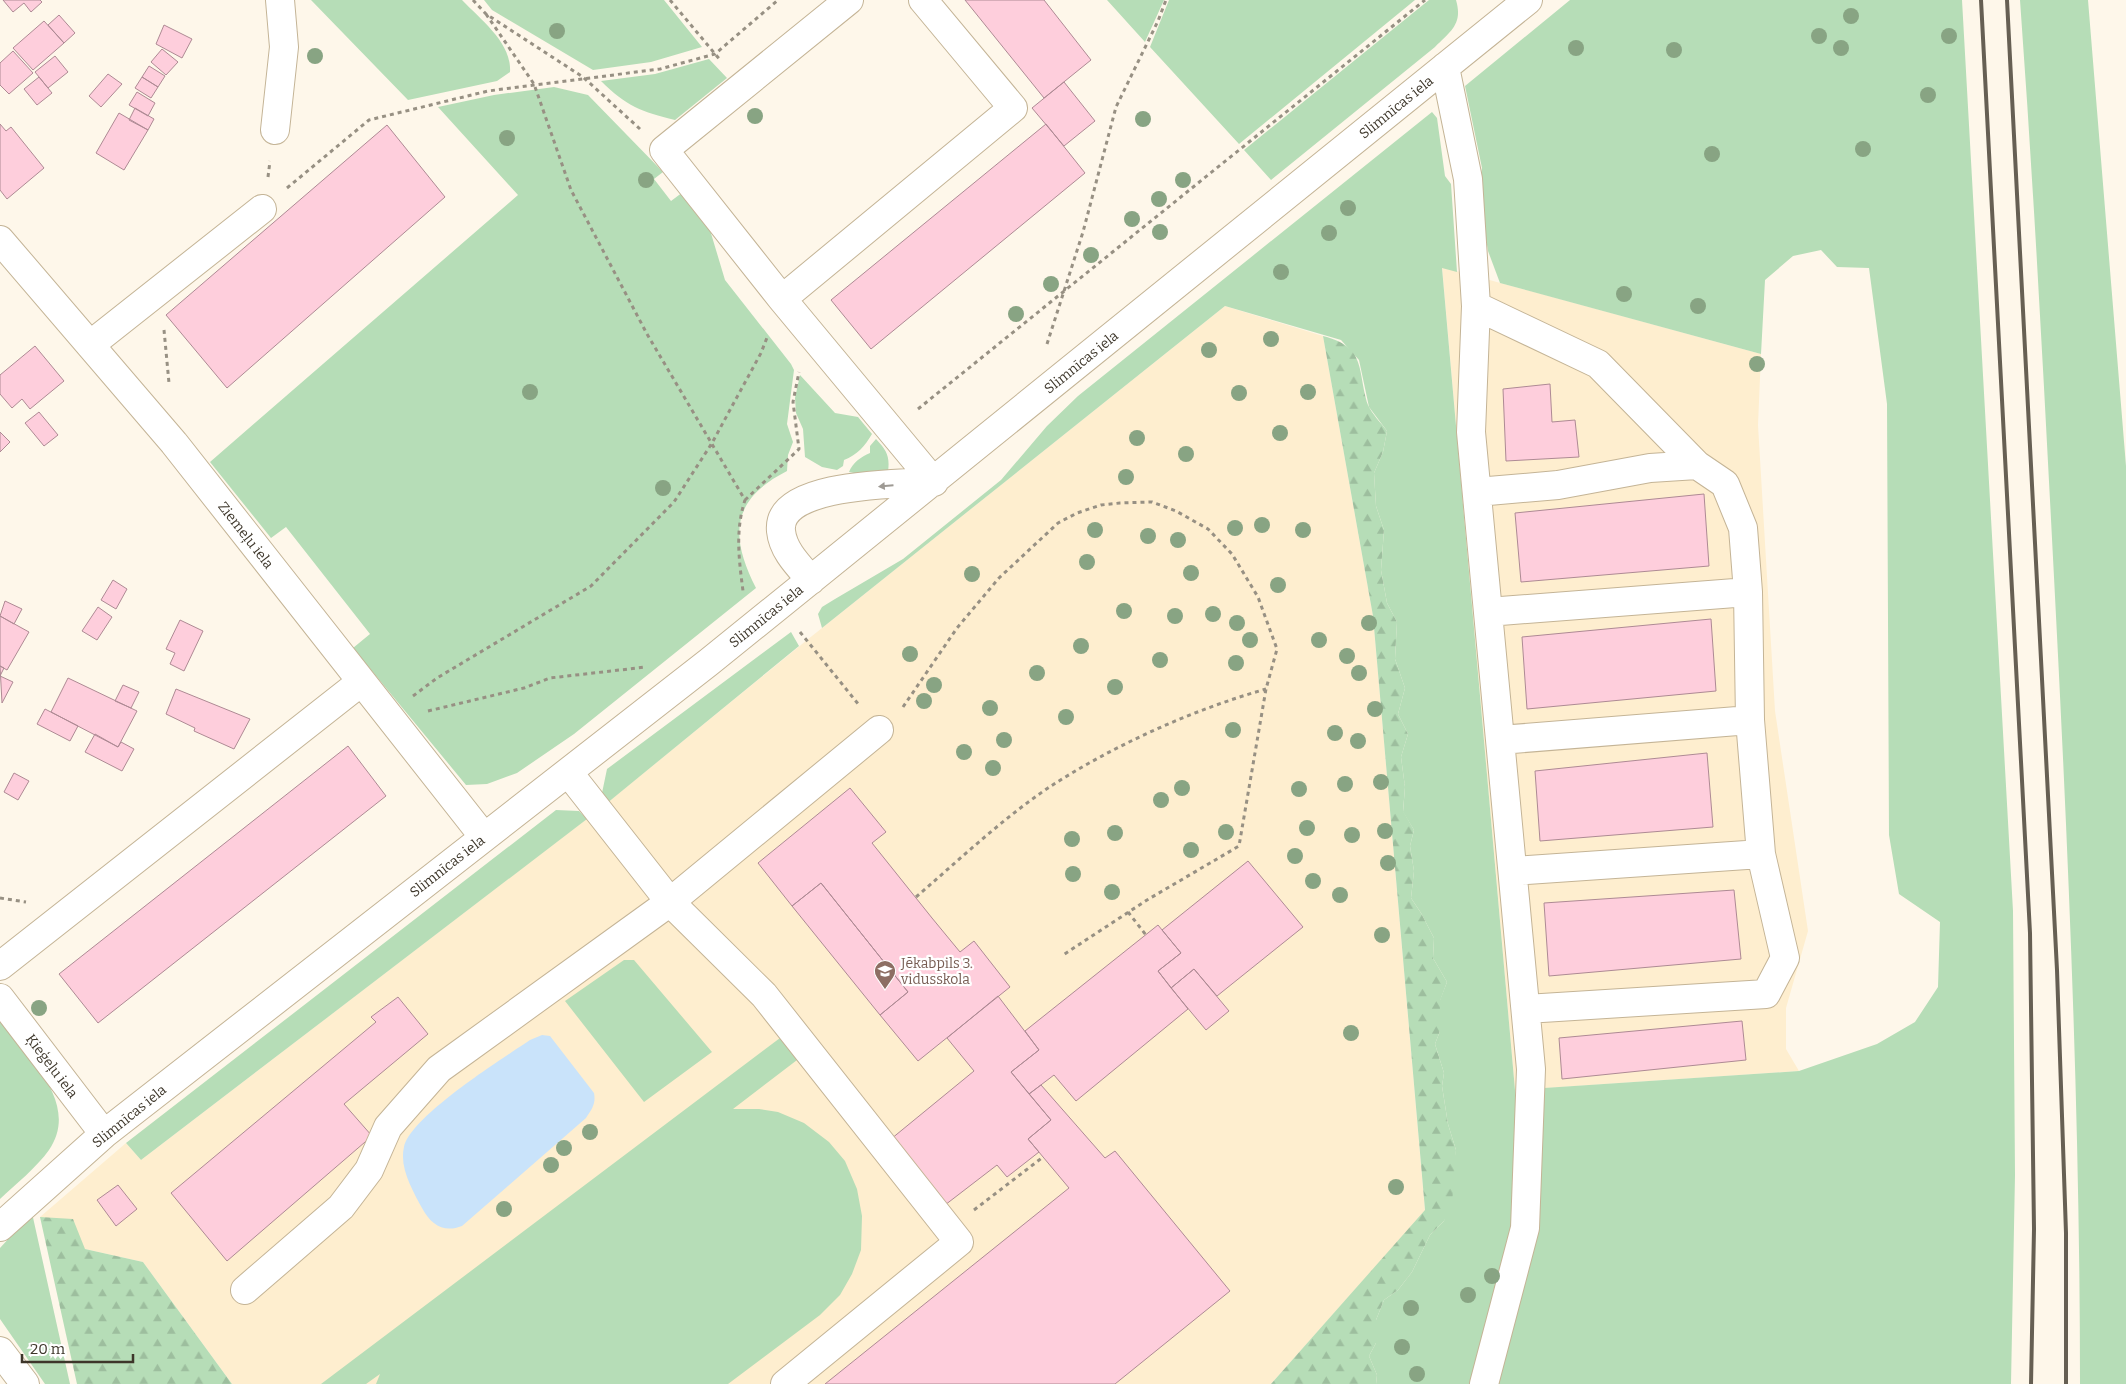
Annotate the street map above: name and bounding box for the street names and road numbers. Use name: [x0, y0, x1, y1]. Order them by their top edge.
street label: Slimnīcas iela: [1356, 72, 1437, 142]
street label: Slimnīcas iela: [1041, 327, 1122, 397]
street label: Ziemeļu iela: [213, 498, 277, 573]
street label: Slimnīcas iela: [726, 581, 807, 651]
street label: Slimnīcas iela: [406, 832, 488, 901]
street label: Ķieģeļu iela: [21, 1030, 82, 1103]
street label: Slimnīcas iela: [89, 1081, 170, 1151]

